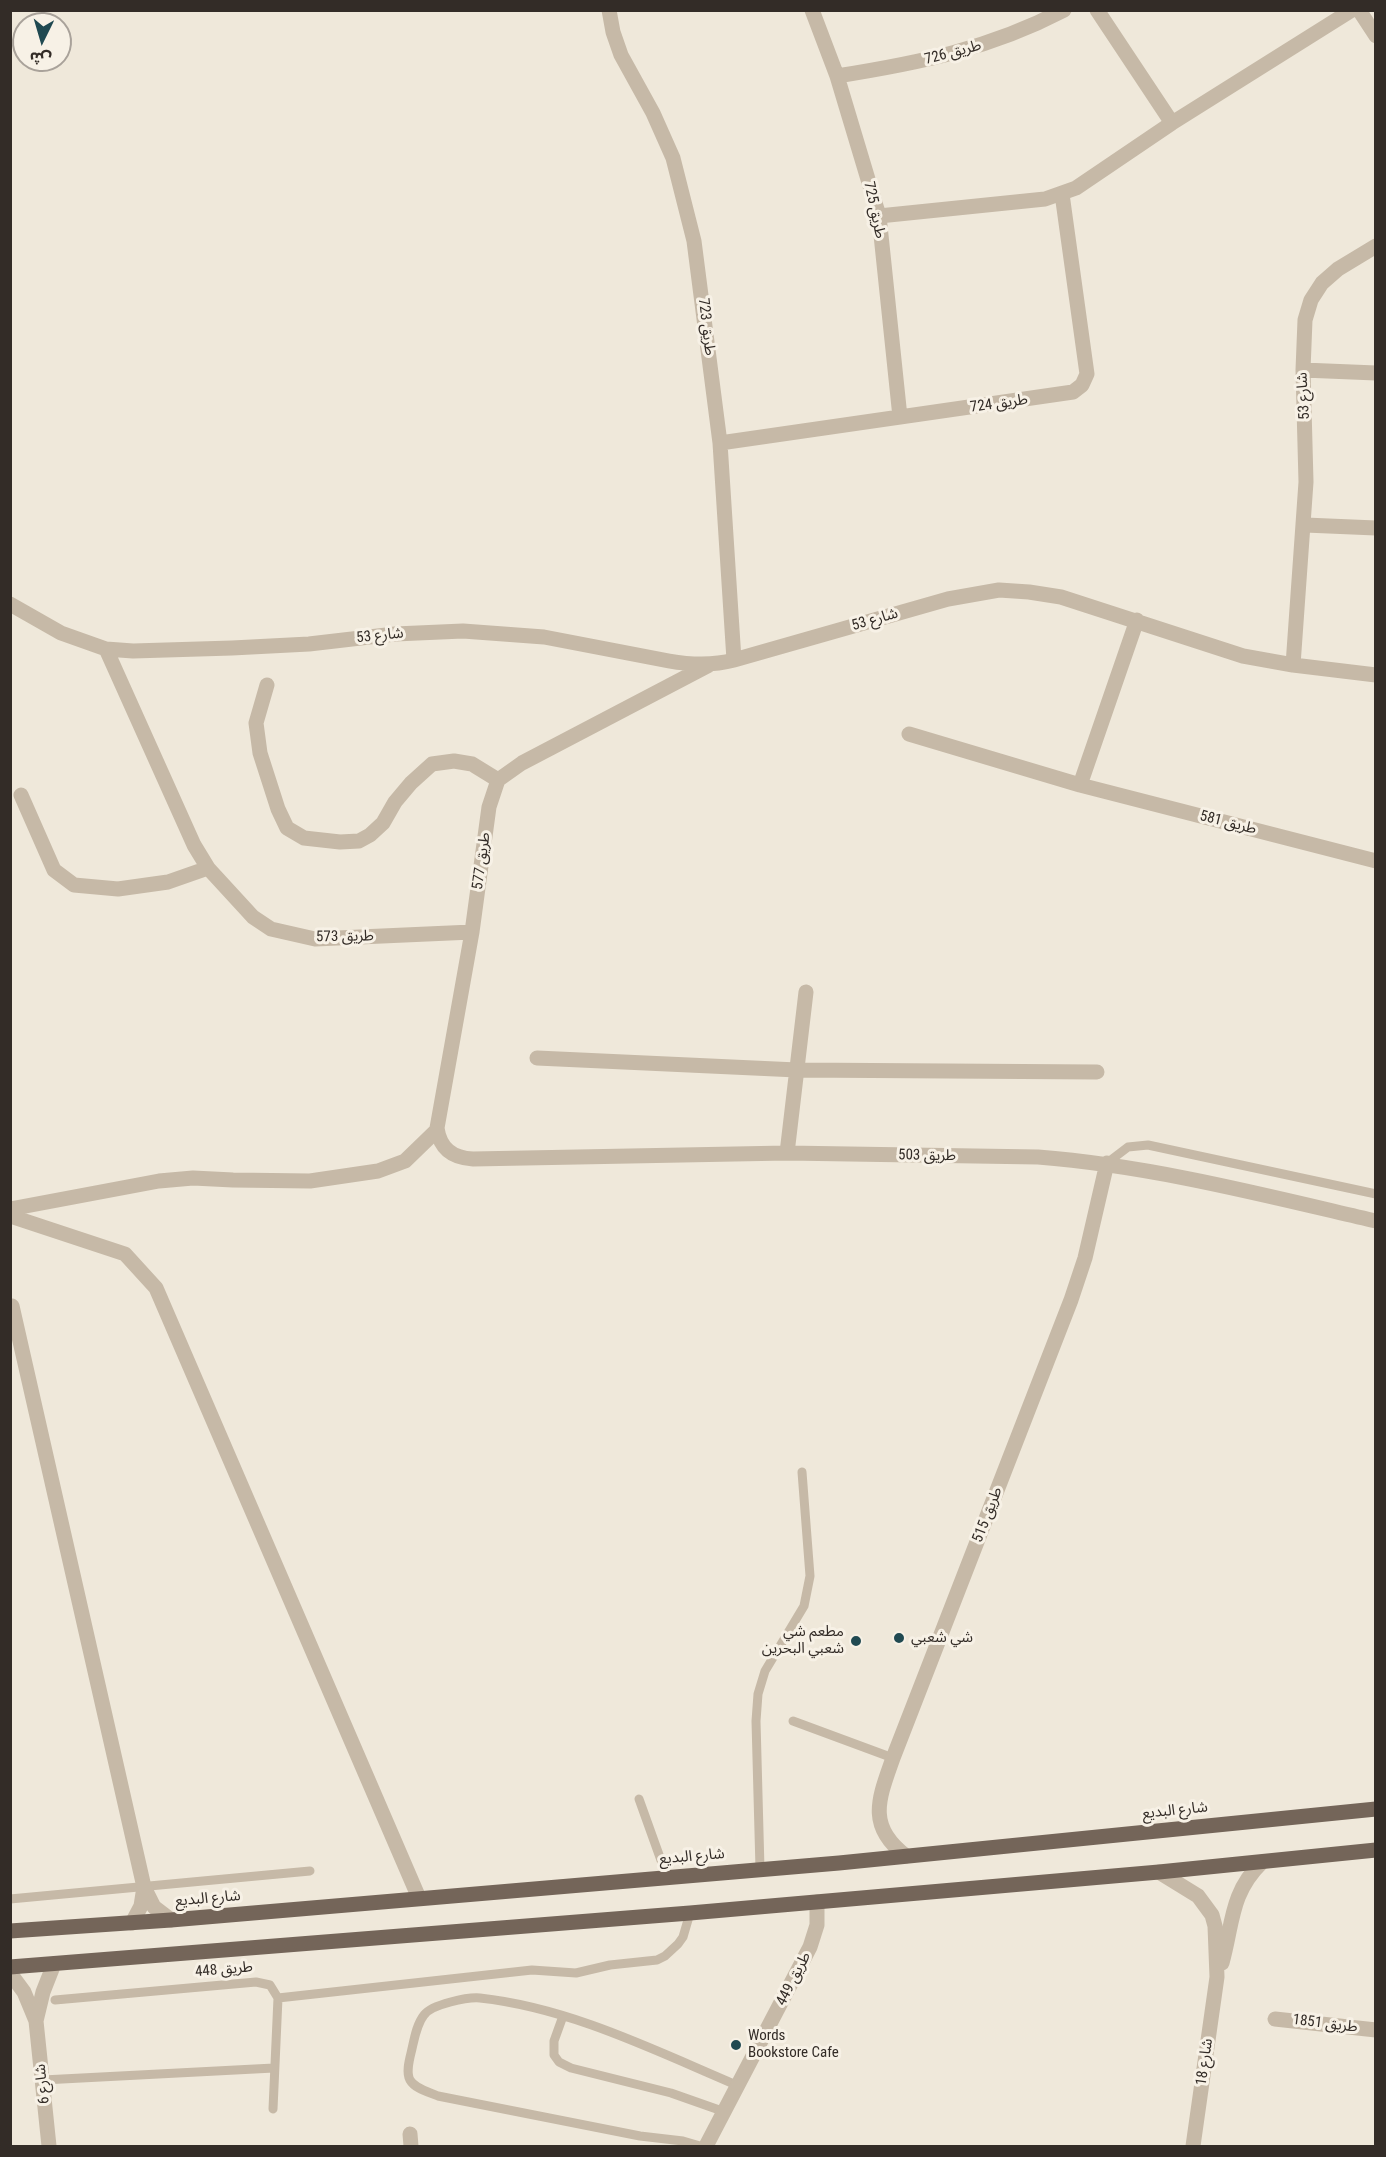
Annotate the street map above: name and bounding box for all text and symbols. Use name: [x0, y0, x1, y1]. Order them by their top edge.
north arrow: [12, 12, 72, 72]
street label: طريق 726: [923, 37, 983, 69]
text: ش: [29, 48, 52, 69]
street label: طريق 725: [859, 180, 889, 240]
street label: طريق 723: [694, 297, 718, 357]
street label: شارع 53: [1294, 372, 1314, 420]
street label: طريق 724: [969, 391, 1029, 417]
street label: شارع 53: [850, 605, 900, 635]
street label: شارع 53: [355, 625, 405, 647]
street label: طريق 581: [1198, 807, 1258, 839]
street label: طريق 577: [469, 831, 495, 891]
street label: طريق 573: [316, 927, 374, 947]
street label: طريق 503: [898, 1146, 956, 1166]
street label: طريق 515: [969, 1485, 1007, 1545]
place label: مطعم شي شعبي البحرين: [762, 1623, 844, 1658]
place label: شي شعبي: [911, 1629, 973, 1647]
marker: شي شعبي: [892, 1631, 906, 1645]
marker: مطعم شي شعبي البحرين: [849, 1634, 863, 1648]
street label: شارع البديع: [1141, 1799, 1209, 1823]
street label: شارع البديع: [658, 1845, 726, 1869]
street label: شارع البديع: [174, 1887, 242, 1911]
street label: طريق 449: [773, 1949, 815, 2009]
street label: طريق 448: [194, 1959, 254, 1981]
street label: طريق 1851: [1291, 2011, 1359, 2037]
place label: Words Bookstore Cafe: [748, 2027, 839, 2062]
street label: شارع 18: [1193, 2037, 1217, 2087]
marker: Words Bookstore Cafe: [729, 2038, 743, 2052]
street label: شارع 6: [32, 2063, 54, 2105]

